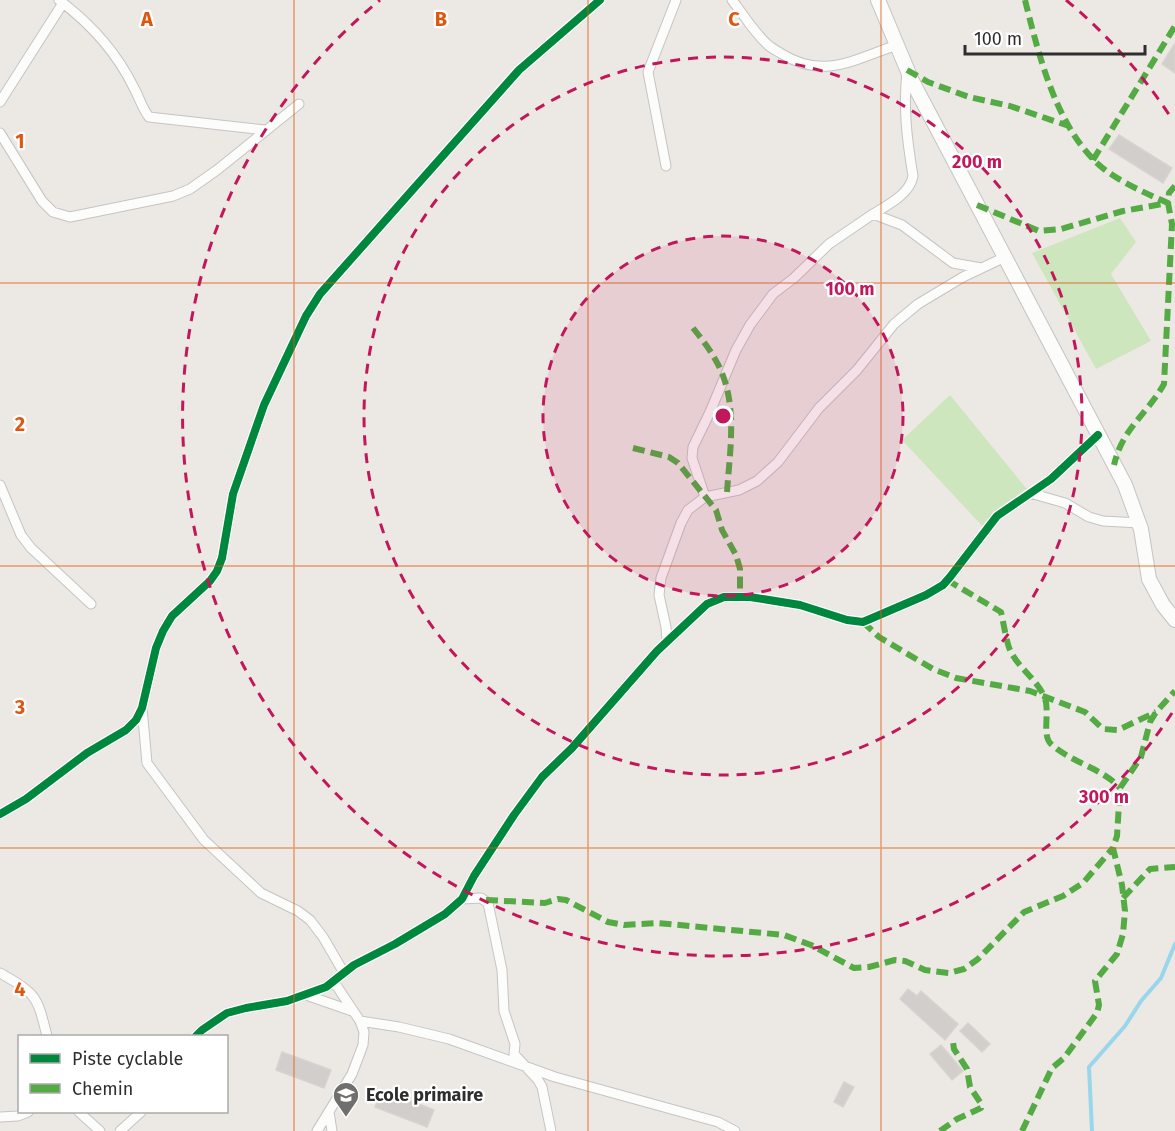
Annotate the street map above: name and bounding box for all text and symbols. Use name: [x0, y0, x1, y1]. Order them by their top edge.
text: A: [140, 7, 154, 31]
text: B: [435, 7, 447, 31]
text: C: [728, 7, 740, 31]
scale bar: [965, 18, 1145, 56]
text: 100 m: [974, 28, 1022, 50]
text: 1: [15, 129, 25, 153]
text: 200 m: [952, 151, 1002, 173]
text: 100 m: [826, 278, 874, 300]
centre of rings: [713, 406, 733, 426]
text: 2: [15, 412, 25, 436]
text: 3: [14, 695, 25, 719]
text: 300 m: [1078, 786, 1129, 808]
text: 4: [14, 977, 26, 1001]
legend: [18, 1035, 228, 1113]
text: Piste cyclable: [72, 1048, 183, 1070]
text: Chemin: [72, 1078, 133, 1100]
school or university icon: Ecole primaire: [331, 1080, 361, 1118]
place label: Ecole primaire: [366, 1084, 483, 1106]

